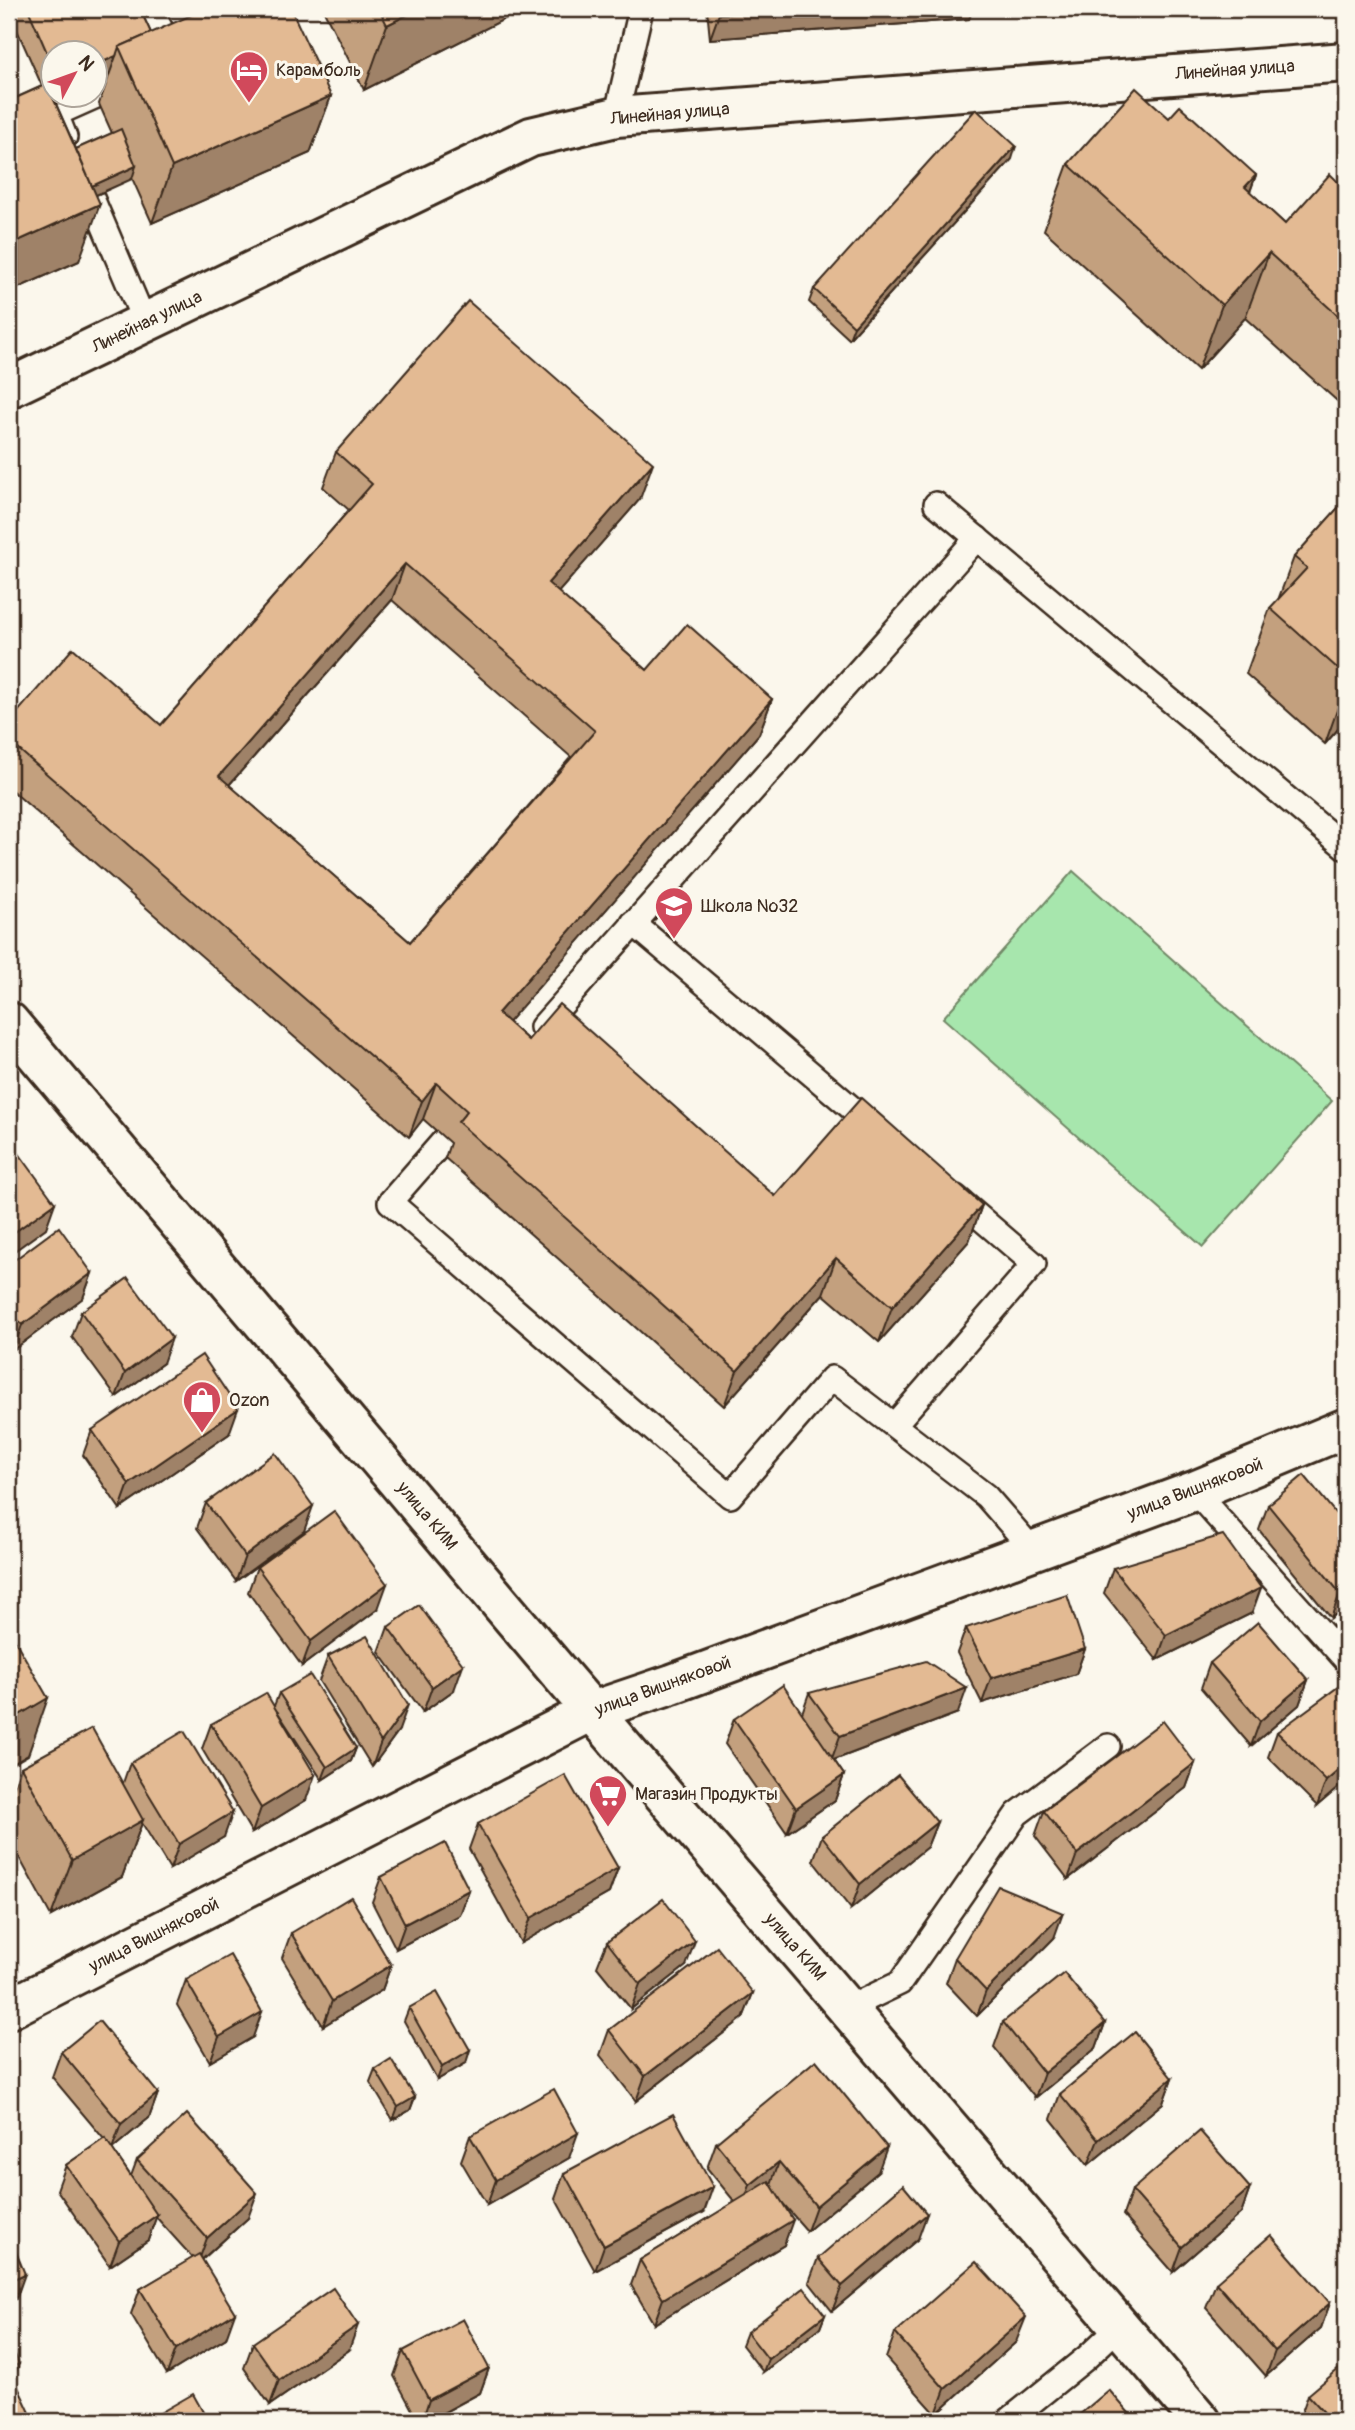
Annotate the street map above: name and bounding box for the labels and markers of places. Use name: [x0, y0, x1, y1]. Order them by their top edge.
hotel icon: Карамболь: [228, 49, 270, 104]
place label: Карамболь: [276, 59, 361, 82]
school or university icon: Школа №32: [653, 885, 695, 940]
place label: Школа №32: [701, 895, 798, 918]
shop icon: Ozon: [181, 1379, 223, 1434]
place label: Ozon: [229, 1389, 269, 1412]
supermarket icon: Магазин Продукты: [587, 1773, 629, 1828]
place label: Магазин Продукты: [635, 1783, 778, 1806]

